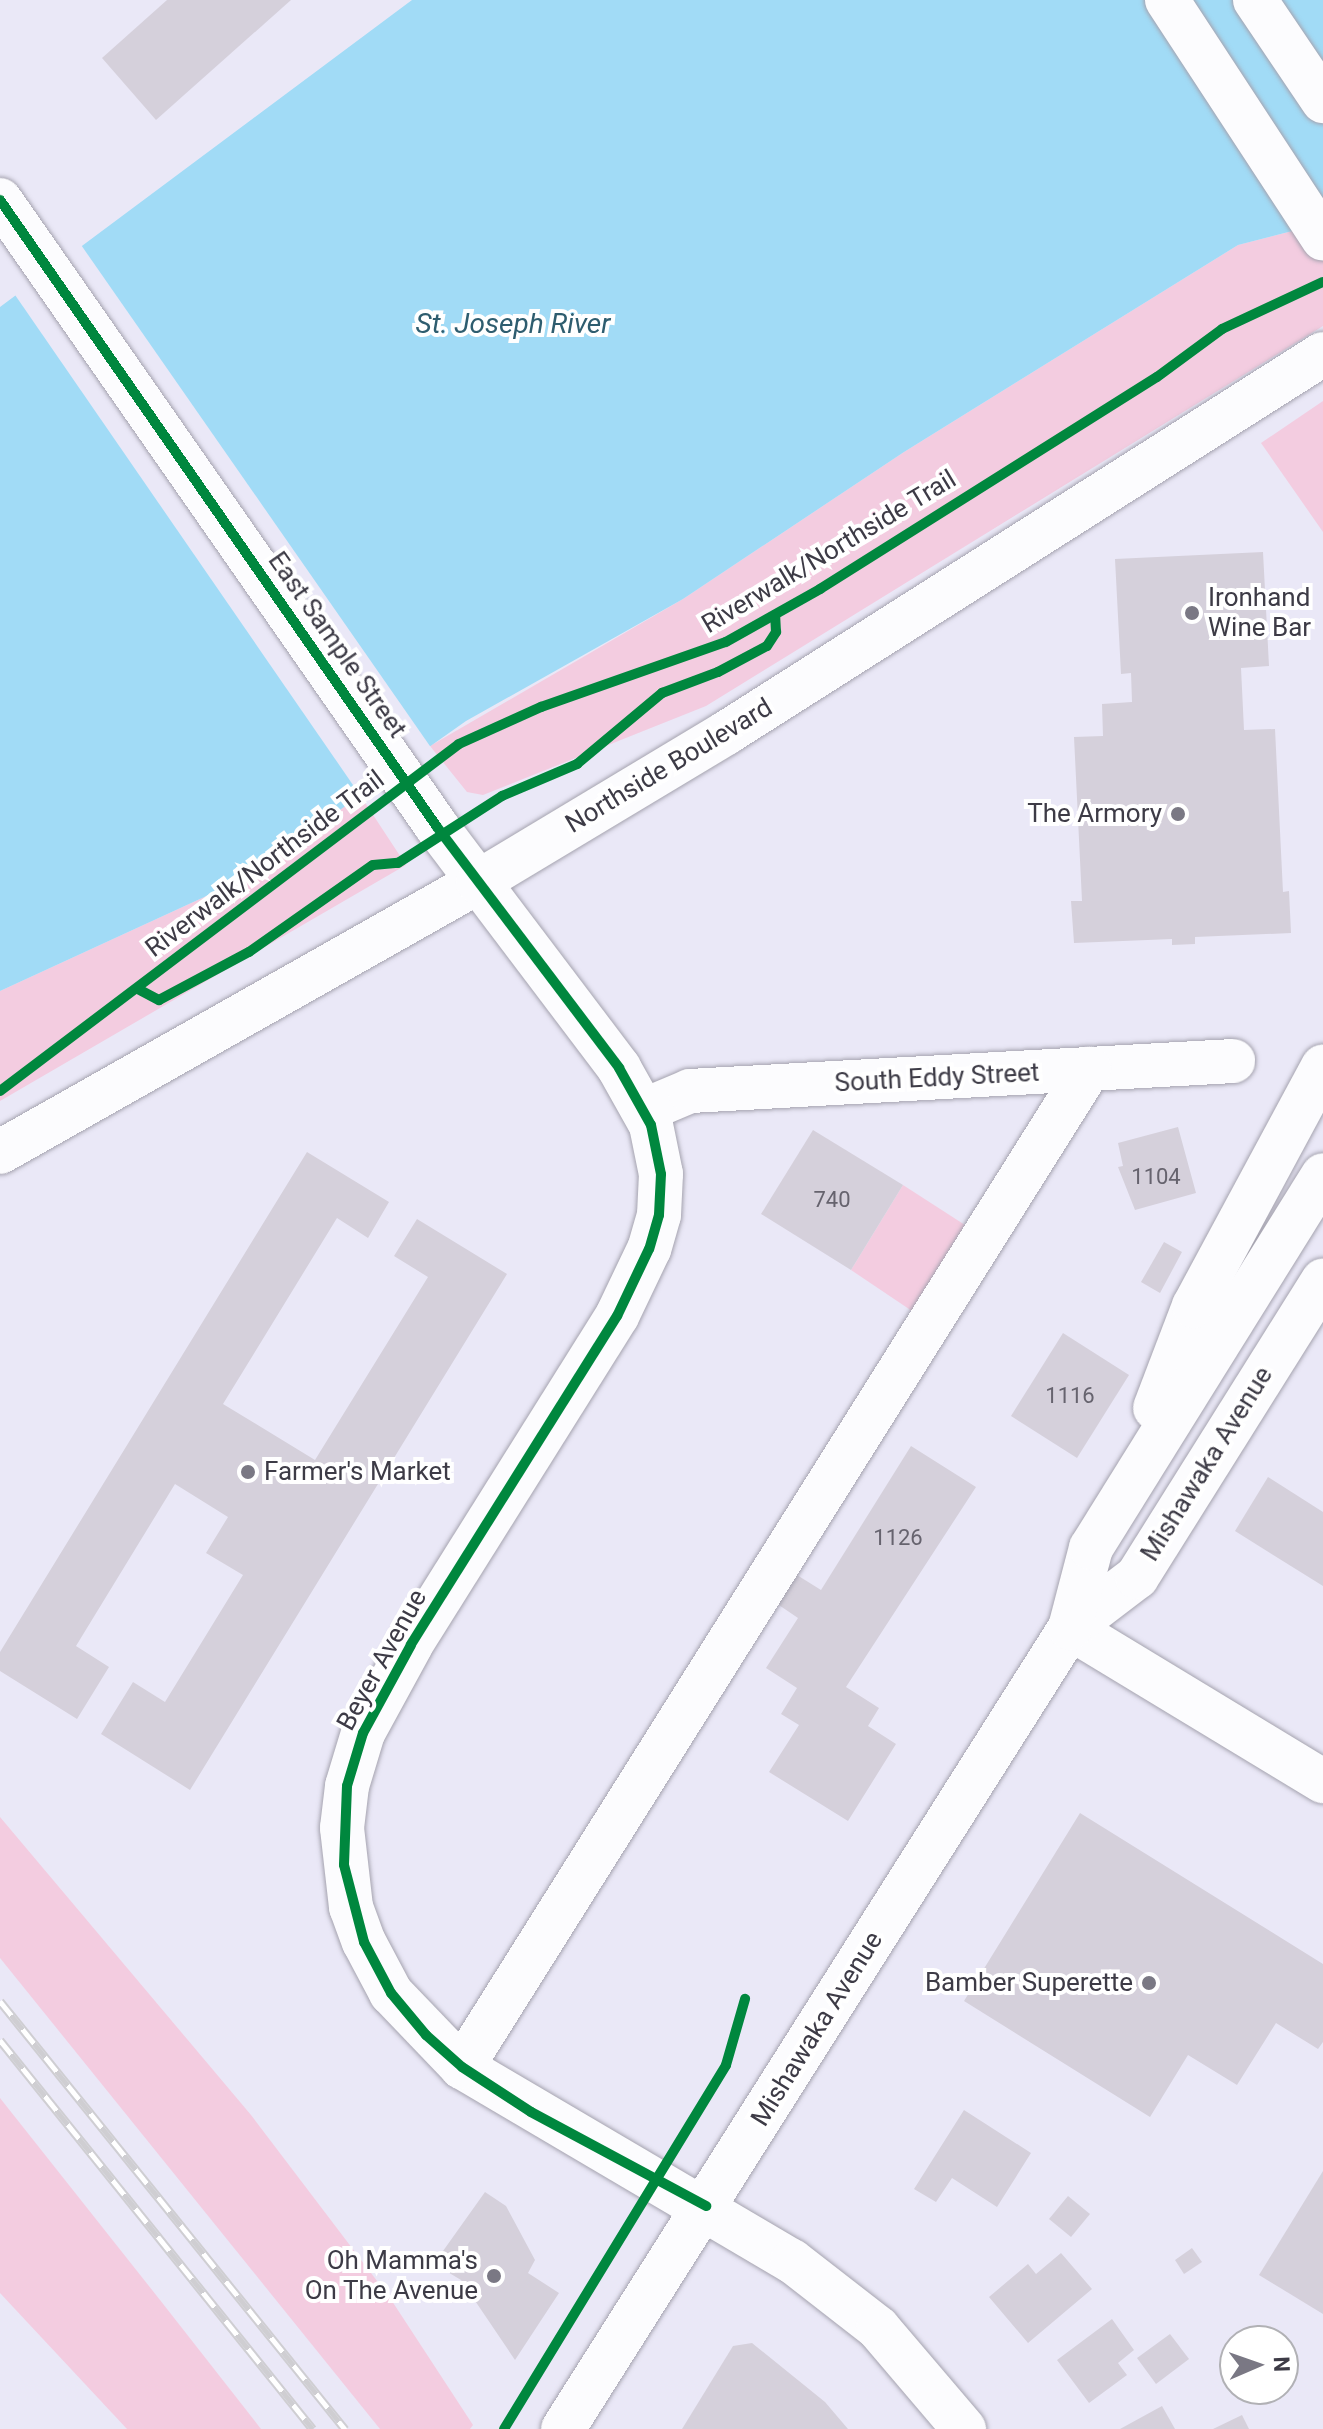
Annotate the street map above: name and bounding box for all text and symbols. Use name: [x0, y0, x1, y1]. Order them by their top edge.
water label: St. Joseph River: [416, 307, 610, 341]
street label: Riverwalk/Northside Trail: [696, 464, 962, 640]
street label: East Sample Street: [261, 546, 413, 744]
place label: Ironhand Wine Bar: [1208, 582, 1311, 644]
marker: Ironhand Wine Bar: [1183, 604, 1201, 622]
street label: Northside Boulevard: [560, 692, 778, 840]
street label: Riverwalk/Northside Trail: [139, 764, 391, 964]
place label: The Armory: [1027, 798, 1162, 830]
marker: The Armory: [1169, 805, 1187, 823]
street label: South Eddy Street: [834, 1057, 1040, 1099]
house number: 1104: [1131, 1164, 1181, 1190]
house number: 740: [813, 1187, 851, 1213]
street label: Mishawaka Avenue: [1135, 1361, 1279, 1567]
house number: 1116: [1045, 1383, 1095, 1409]
place label: Farmer's Market: [264, 1456, 451, 1488]
marker: Farmer's Market: [239, 1463, 257, 1481]
house number: 1126: [873, 1525, 923, 1551]
street label: Beyer Avenue: [331, 1584, 433, 1736]
street label: Mishawaka Avenue: [745, 1926, 889, 2132]
place label: Bamber Superette: [925, 1967, 1133, 1999]
marker: Bamber Superette: [1140, 1974, 1158, 1992]
place label: Oh Mamma's On The Avenue: [304, 2245, 478, 2306]
marker: Oh Mamma's On The Avenue: [485, 2267, 503, 2285]
north arrow: [1219, 2325, 1299, 2405]
text: N: [1269, 2356, 1294, 2372]

